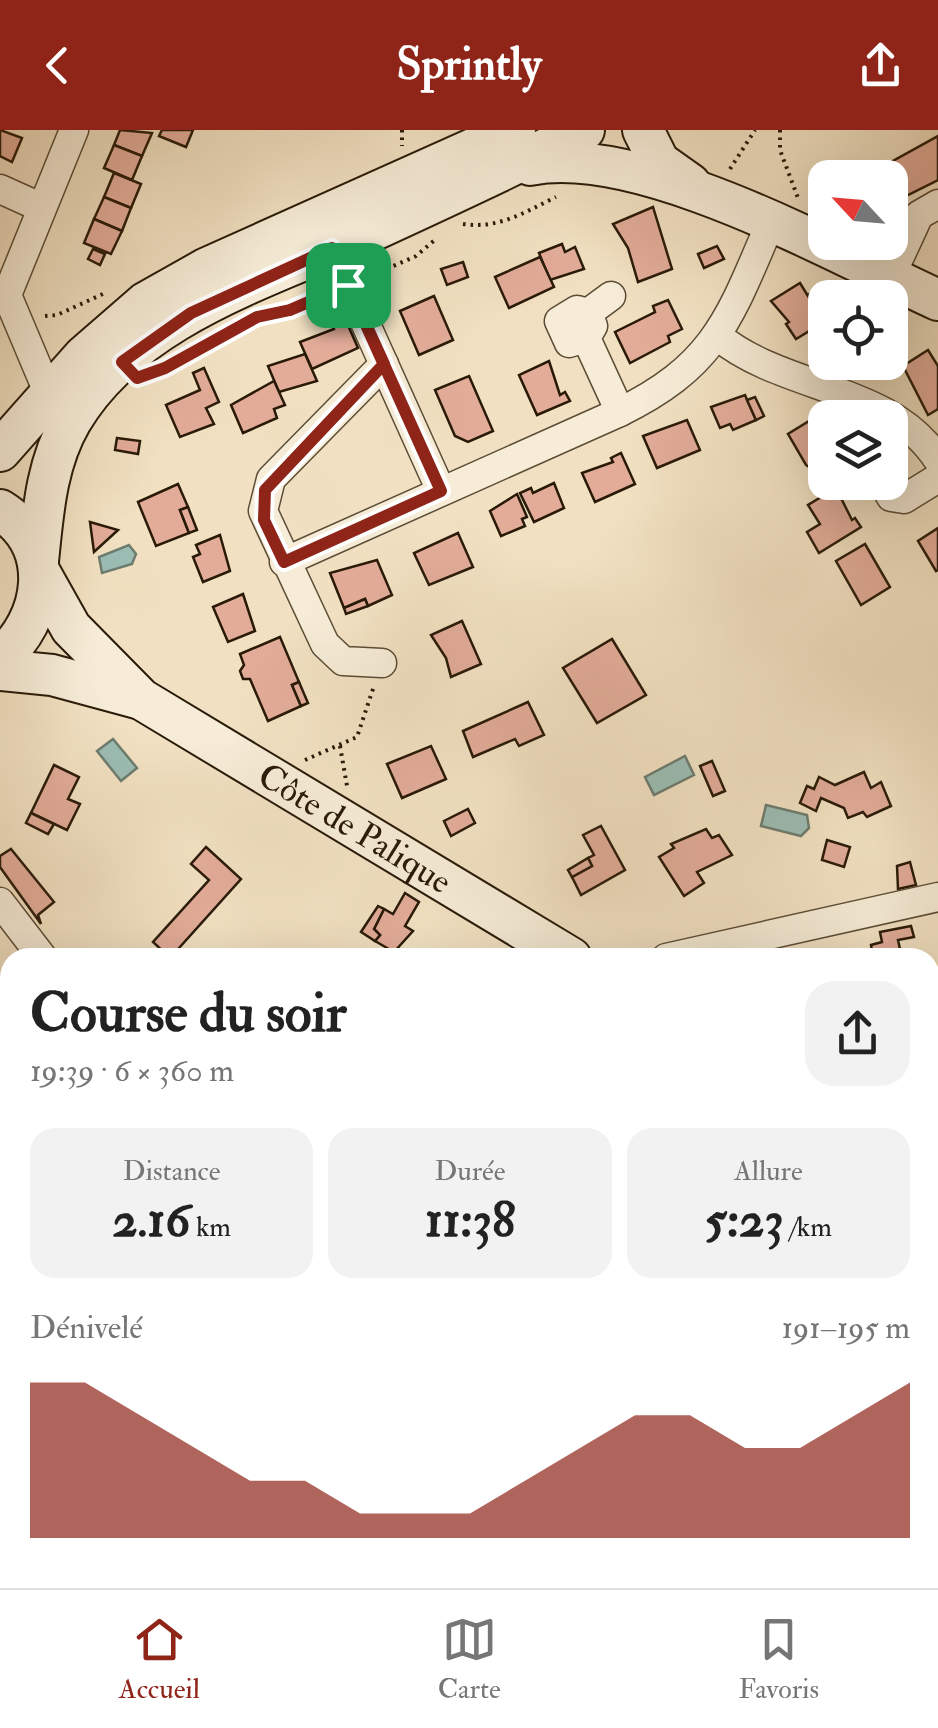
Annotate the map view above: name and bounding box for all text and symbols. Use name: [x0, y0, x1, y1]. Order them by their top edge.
text: Sprintly: [396, 37, 542, 93]
icon: back: [30, 38, 85, 93]
icon: share: [853, 38, 908, 93]
north arrow: [808, 160, 908, 260]
map controls: [808, 160, 908, 500]
pin: [306, 243, 391, 328]
icon: arrive: [321, 258, 376, 313]
button: locate: [808, 280, 908, 380]
button: layers: [808, 400, 908, 500]
street label: Côte de Palique: [250, 754, 459, 904]
text: Course du soir: [30, 979, 347, 1048]
button: share: [805, 981, 910, 1086]
text: 19:39 · 6 × 360 m: [30, 1051, 234, 1091]
text: Distance: [123, 1154, 221, 1189]
text: Durée: [434, 1154, 506, 1189]
text: Allure: [734, 1154, 803, 1189]
text: 2.16: [112, 1189, 190, 1252]
text: 11:38: [425, 1189, 515, 1252]
text: 5:23: [705, 1189, 784, 1252]
text: km: [190, 1210, 231, 1245]
text: /km: [784, 1210, 832, 1245]
text: Dénivelé: [30, 1308, 143, 1348]
text: 191–195 m: [782, 1308, 910, 1348]
tab: Accueil: [119, 1612, 200, 1707]
tab: Carte: [438, 1612, 501, 1707]
tab: Favoris: [738, 1612, 819, 1707]

